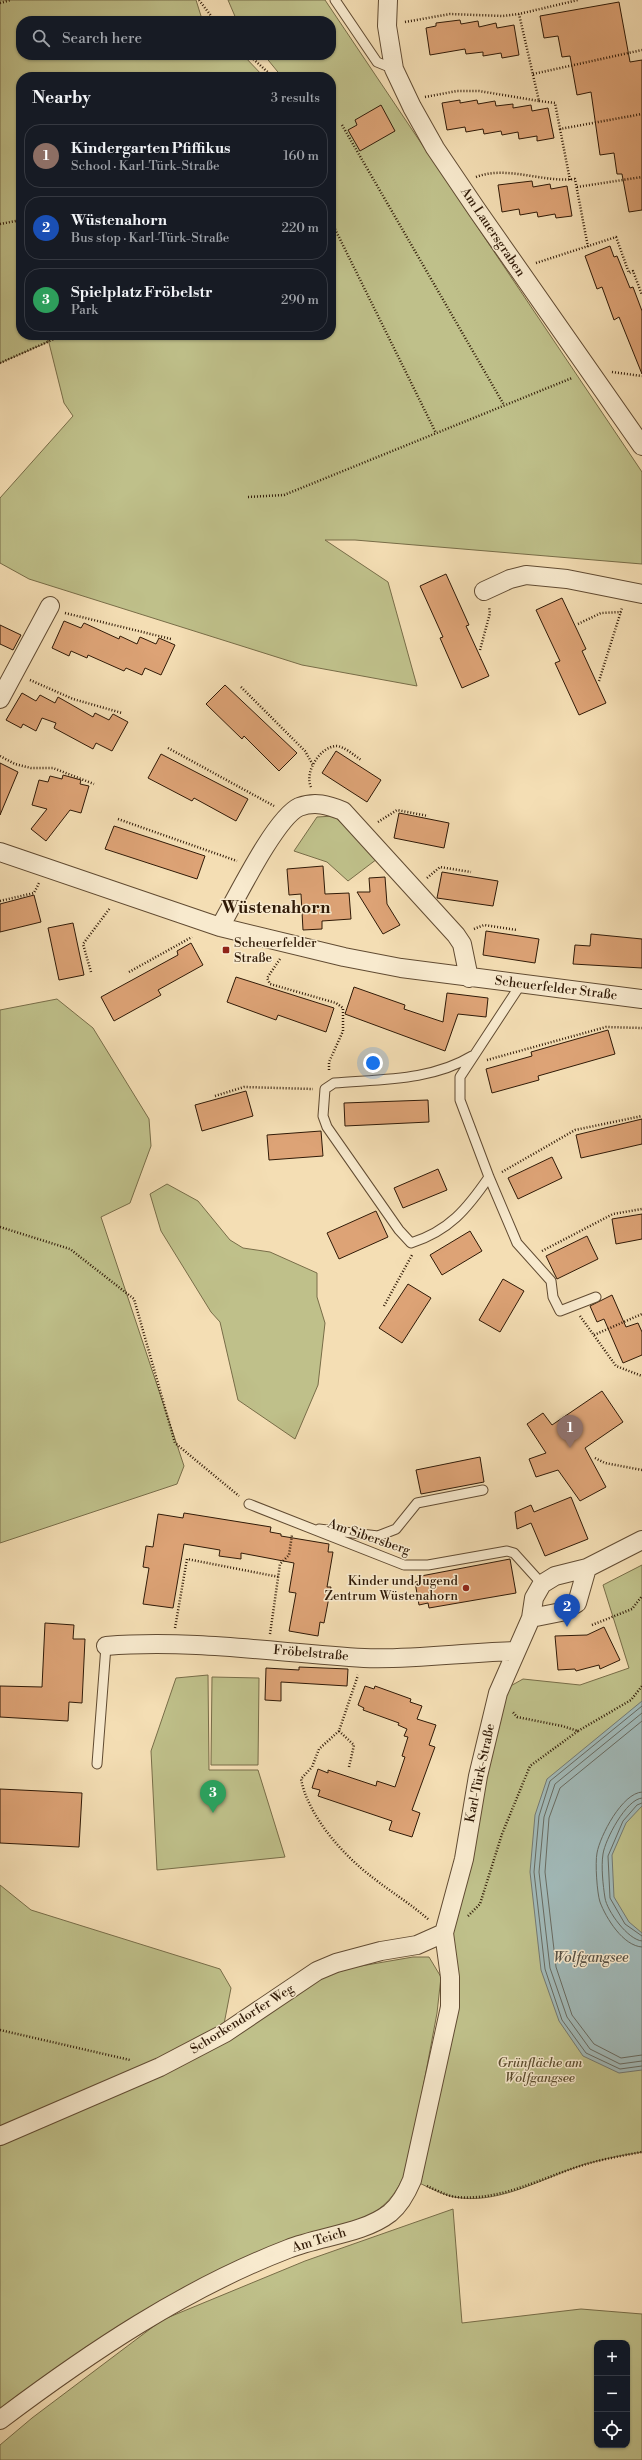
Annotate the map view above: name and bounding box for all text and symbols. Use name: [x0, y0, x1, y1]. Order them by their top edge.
search box: [16, 16, 336, 60]
icon: search: [30, 27, 52, 49]
text: Search here: [62, 29, 142, 48]
text: Nearby: [32, 87, 91, 109]
text: 3 results: [271, 90, 320, 106]
text: Kindergarten Pfiffikus: [71, 139, 231, 158]
text: 1: [43, 148, 49, 164]
text: 160 m: [283, 148, 319, 164]
text: School · Karl-Türk-Straße: [71, 158, 220, 174]
street label: Am Lauersgraben: [457, 183, 529, 280]
text: Wüstenahorn: [71, 211, 167, 230]
text: 2: [42, 220, 50, 236]
text: 220 m: [281, 220, 319, 236]
text: Bus stop · Karl-Türk-Straße: [71, 230, 229, 246]
text: Spielplatz Fröbelstr: [71, 283, 213, 302]
text: 3: [42, 292, 50, 308]
text: 290 m: [281, 292, 319, 308]
text: Park: [71, 302, 98, 318]
district label: Wüstenahorn: [221, 897, 331, 919]
place label: Scheuerfelder Straße: [234, 935, 317, 966]
marker: Scheuerfelder Straße: [221, 945, 231, 955]
street label: Scheuerfelder Straße: [494, 973, 619, 1004]
your location: [363, 1053, 383, 1073]
pin: 1: [557, 1415, 583, 1448]
street label: Am Sibersberg: [325, 1515, 413, 1559]
place label: Kinder und Jugend Zentrum Wüstenahorn: [325, 1573, 459, 1604]
marker: Kinder und Jugend Zentrum Wüstenahorn: [461, 1583, 471, 1593]
pin: 2: [554, 1594, 580, 1627]
street label: Fröbelstraße: [273, 1642, 350, 1664]
street label: Karl-Türk-Straße: [462, 1722, 498, 1824]
pin: 3: [200, 1780, 226, 1813]
water label: Wolfgangsee: [553, 1949, 629, 1967]
street label: Schorkendorfer Weg: [187, 1980, 297, 2057]
park label: Grünfläche am Wolfgangsee: [498, 2055, 583, 2086]
street label: Am Teich: [289, 2224, 348, 2256]
map controls: [594, 2340, 630, 2448]
button: +: [594, 2340, 630, 2376]
button: −: [594, 2376, 630, 2412]
button: locate: [594, 2412, 630, 2448]

